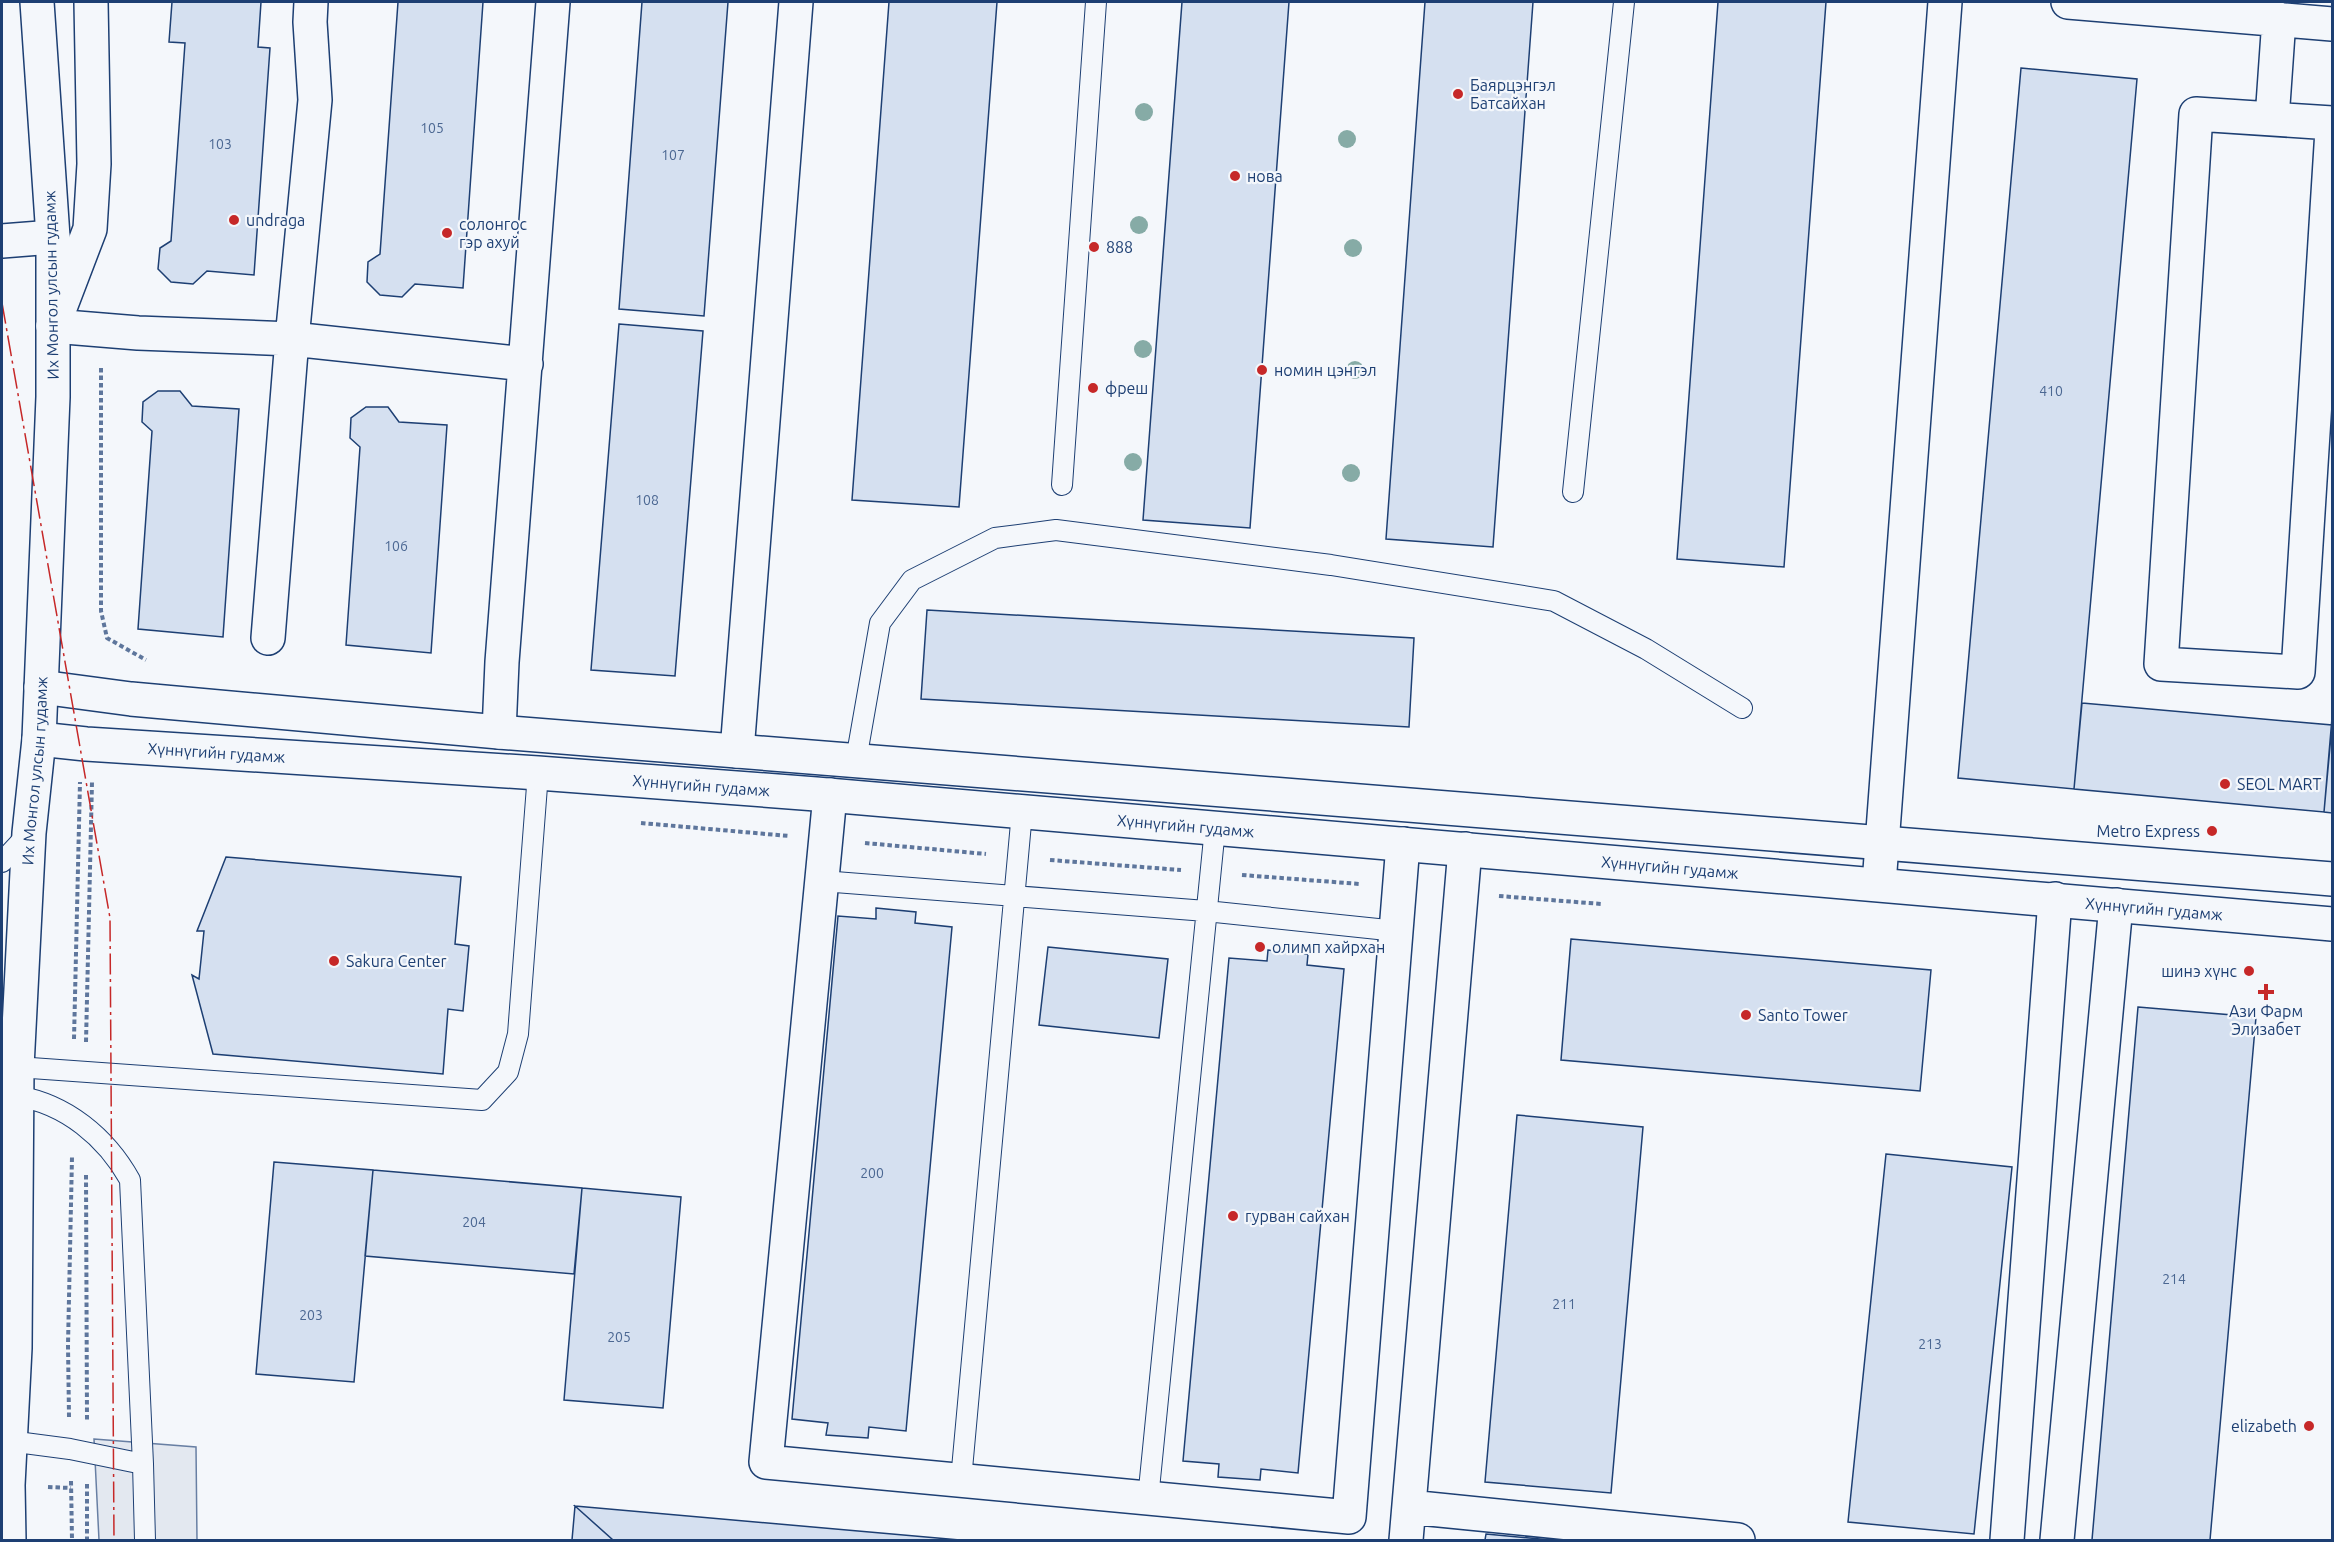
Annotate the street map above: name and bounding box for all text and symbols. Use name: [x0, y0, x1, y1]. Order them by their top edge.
place label: Баярцэнгэл Батсайхан: [1470, 76, 1556, 112]
marker: Баярцэнгэл Батсайхан: [1451, 87, 1465, 101]
house number: 105: [420, 120, 444, 136]
house number: 103: [208, 136, 232, 152]
house number: 107: [661, 147, 685, 163]
place label: нова: [1247, 167, 1283, 185]
marker: нова: [1228, 169, 1242, 183]
street label: Их Монгол улсын гудамж: [40, 190, 62, 380]
place label: undraga: [246, 211, 305, 229]
marker: undraga: [227, 213, 241, 227]
place label: солонгос гэр ахуй: [459, 215, 528, 251]
marker: солонгос гэр ахуй: [440, 226, 454, 240]
place label: 888: [1106, 238, 1133, 256]
marker: 888: [1087, 240, 1101, 254]
place label: номин цэнгэл: [1274, 361, 1377, 379]
marker: номин цэнгэл: [1255, 363, 1269, 377]
place label: фреш: [1105, 379, 1148, 397]
marker: фреш: [1086, 381, 1100, 395]
house number: 410: [2039, 383, 2063, 399]
house number: 108: [635, 492, 659, 508]
house number: 106: [384, 538, 408, 554]
street label: Их Монгол улсын гудамж: [18, 676, 51, 866]
street label: Хүннүгийн гудамж: [147, 739, 286, 766]
street label: Хүннүгийн гудамж: [632, 771, 771, 800]
place label: SEOL MART: [2237, 775, 2322, 793]
marker: SEOL MART: [2218, 777, 2232, 791]
street label: Хүннүгийн гудамж: [1116, 811, 1255, 841]
place label: Metro Express: [2097, 822, 2200, 840]
marker: Metro Express: [2205, 824, 2219, 838]
street label: Хүннүгийн гудамж: [1600, 852, 1740, 882]
street label: Хүннүгийн гудамж: [2085, 894, 2224, 924]
place label: олимп хайрхан: [1272, 938, 1385, 956]
marker: олимп хайрхан: [1253, 940, 1267, 954]
place label: Sakura Center: [346, 952, 447, 970]
marker: Sakura Center: [327, 954, 341, 968]
place label: шинэ хүнс: [2161, 962, 2238, 980]
marker: шинэ хүнс: [2242, 964, 2256, 978]
marker: Ази Фарм Элизабет: [2259, 985, 2273, 999]
place label: Ази Фарм Элизабет: [2229, 1002, 2303, 1038]
place label: Santo Tower: [1758, 1006, 1848, 1024]
marker: Santo Tower: [1739, 1008, 1753, 1022]
house number: 200: [860, 1165, 884, 1181]
place label: гурван сайхан: [1245, 1207, 1350, 1225]
marker: гурван сайхан: [1226, 1209, 1240, 1223]
house number: 204: [462, 1214, 486, 1230]
house number: 214: [2162, 1271, 2186, 1287]
house number: 211: [1552, 1296, 1576, 1312]
house number: 203: [299, 1307, 323, 1323]
house number: 205: [607, 1329, 631, 1345]
house number: 213: [1918, 1336, 1942, 1352]
place label: elizabeth: [2231, 1417, 2297, 1435]
marker: elizabeth: [2302, 1419, 2316, 1433]

